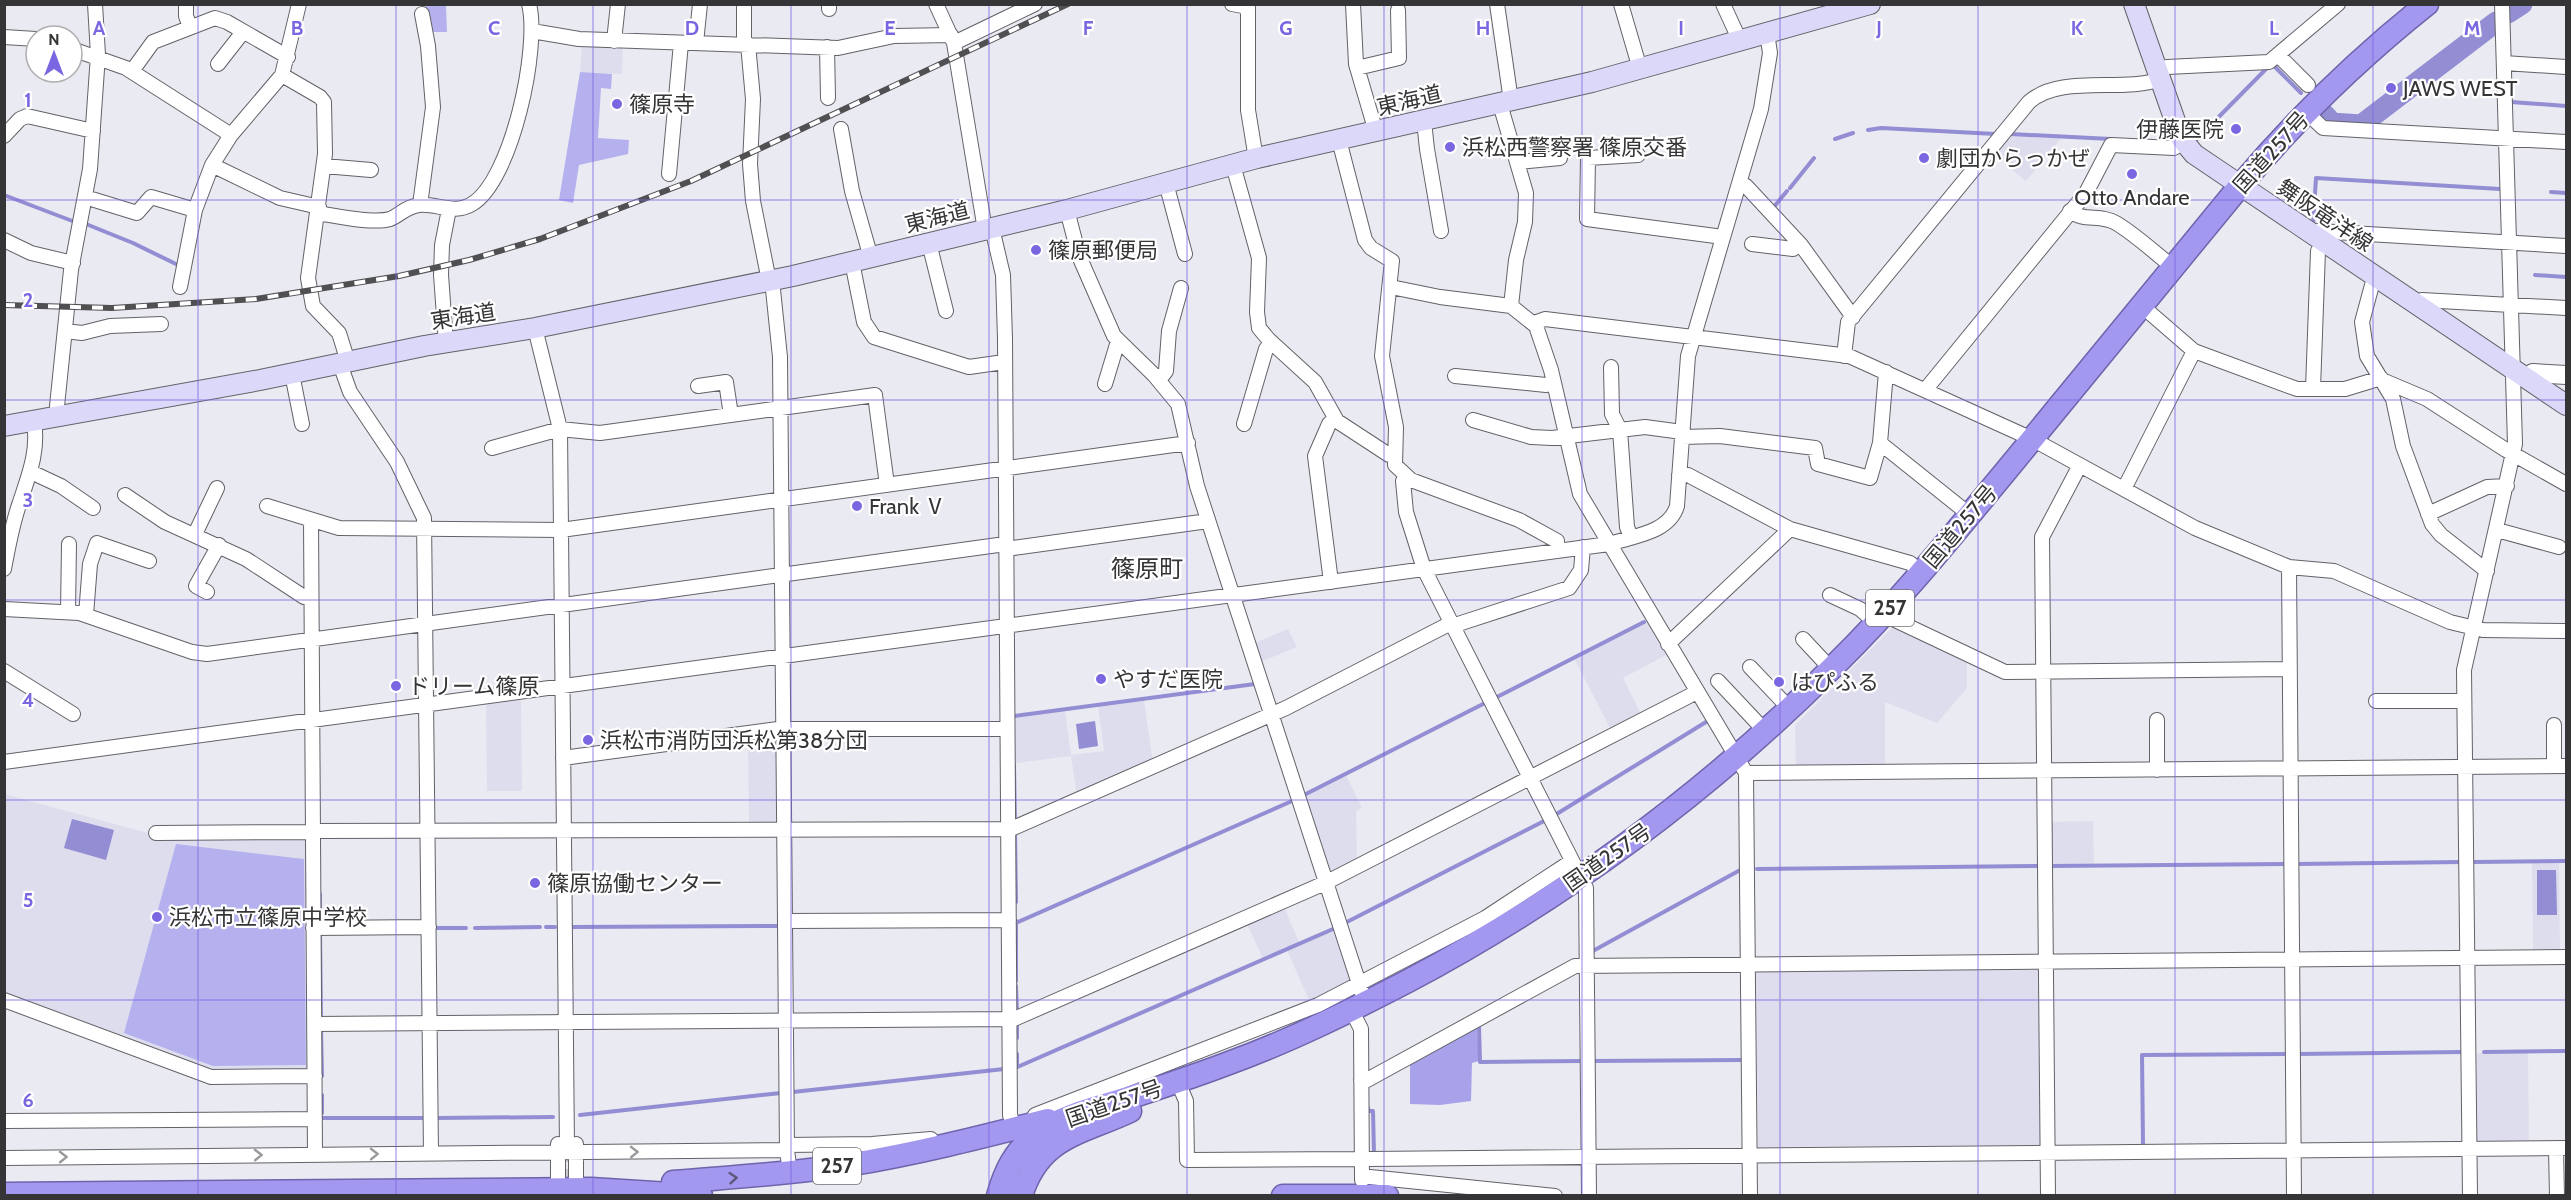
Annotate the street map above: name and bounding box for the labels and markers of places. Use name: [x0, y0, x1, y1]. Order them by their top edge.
place label: JAWS WEST: [2402, 75, 2518, 102]
marker: JAWS WEST: [2384, 81, 2398, 95]
place label: 篠原寺: [629, 91, 695, 118]
marker: 篠原寺: [610, 97, 624, 111]
place label: 伊藤医院: [2136, 116, 2224, 143]
marker: 伊藤医院: [2229, 122, 2243, 136]
place label: 浜松西警察署 篠原交番: [1462, 134, 1687, 161]
marker: 浜松西警察署 篠原交番: [1443, 140, 1457, 154]
place label: 劇団からっかぜ: [1936, 145, 2090, 172]
marker: 劇団からっかぜ: [1917, 151, 1931, 165]
marker: Otto Andare: [2125, 167, 2139, 181]
place label: Otto Andare: [2074, 184, 2190, 211]
place label: 篠原郵便局: [1048, 237, 1158, 264]
marker: 篠原郵便局: [1029, 243, 1043, 257]
place label: Frank Ⅴ: [869, 493, 946, 520]
marker: Frank Ⅴ: [850, 499, 864, 513]
place label: やすだ医院: [1113, 666, 1223, 693]
place label: はぴふる: [1791, 669, 1879, 696]
marker: やすだ医院: [1094, 672, 1108, 686]
place label: ドリーム篠原: [408, 673, 539, 700]
marker: はぴふる: [1772, 675, 1786, 689]
marker: ドリーム篠原: [389, 679, 403, 693]
place label: 浜松市消防団浜松第38分団: [600, 727, 867, 754]
marker: 浜松市消防団浜松第38分団: [581, 733, 595, 747]
place label: 篠原協働センター: [547, 870, 723, 897]
marker: 篠原協働センター: [528, 876, 542, 890]
place label: 浜松市立篠原中学校: [169, 904, 367, 931]
marker: 浜松市立篠原中学校: [150, 910, 164, 924]

